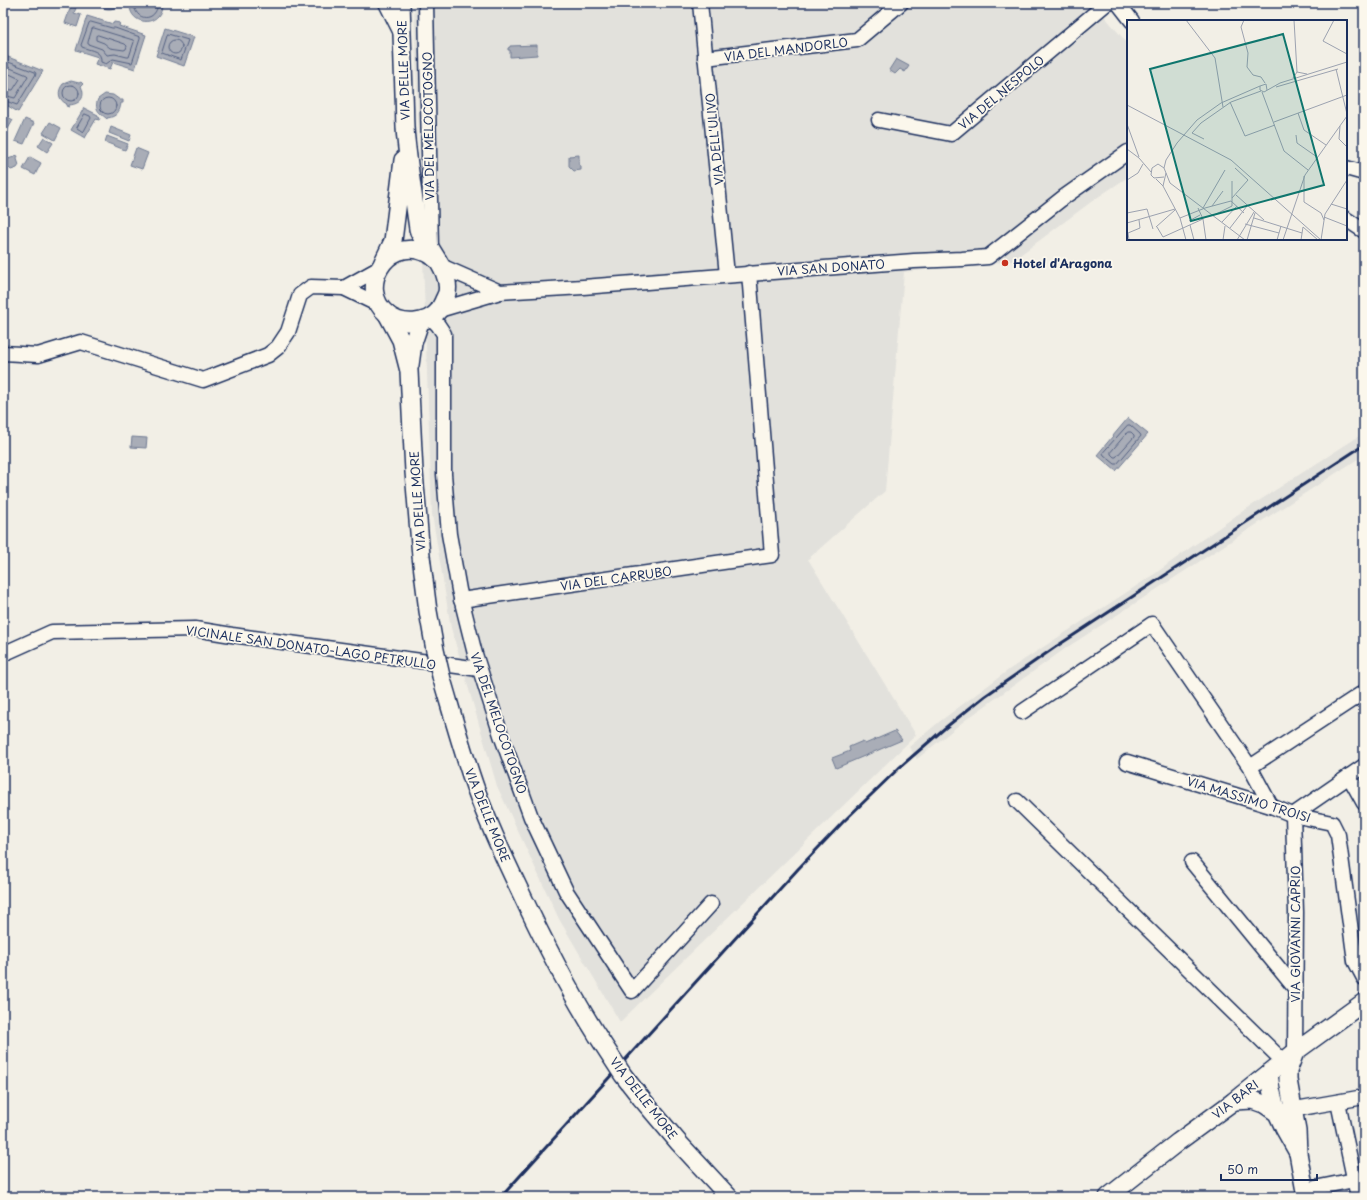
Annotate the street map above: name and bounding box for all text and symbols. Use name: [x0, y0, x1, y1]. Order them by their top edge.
street label: VIA DELLE MORE: [392, 20, 414, 120]
inset map: [1127, 20, 1347, 240]
street label: VIA DEL MANDORLO: [723, 32, 849, 66]
street label: VIA DEL MELOCOTOGNO: [418, 51, 438, 201]
street label: VIA DEL NESPOLO: [954, 51, 1048, 133]
street label: VIA DELL'ULIVO: [700, 92, 728, 186]
street label: VIA SAN DONATO: [777, 254, 885, 280]
place label: Hotel d'Aragona: [1013, 254, 1112, 272]
marker: Hotel d'Aragona: [1000, 258, 1010, 268]
street label: VIA DELLE MORE: [405, 450, 429, 552]
street label: VIA DEL CARRUBO: [559, 561, 673, 595]
street label: VICINALE SAN DONATO-LAGO PETRULLO: [185, 621, 437, 673]
street label: VIA DEL MELOCOTOGNO: [466, 650, 532, 796]
street label: VIA DELLE MORE: [461, 765, 515, 865]
street label: VIA MASSIMO TROISI: [1185, 772, 1313, 826]
street label: VIA GIOVANNI CAPRIO: [1286, 866, 1304, 1002]
street label: VIA DELLE MORE: [606, 1053, 682, 1143]
street label: VIA BARI: [1208, 1075, 1262, 1123]
scale bar: [1221, 1156, 1317, 1182]
text: 50 m: [1227, 1160, 1258, 1178]

